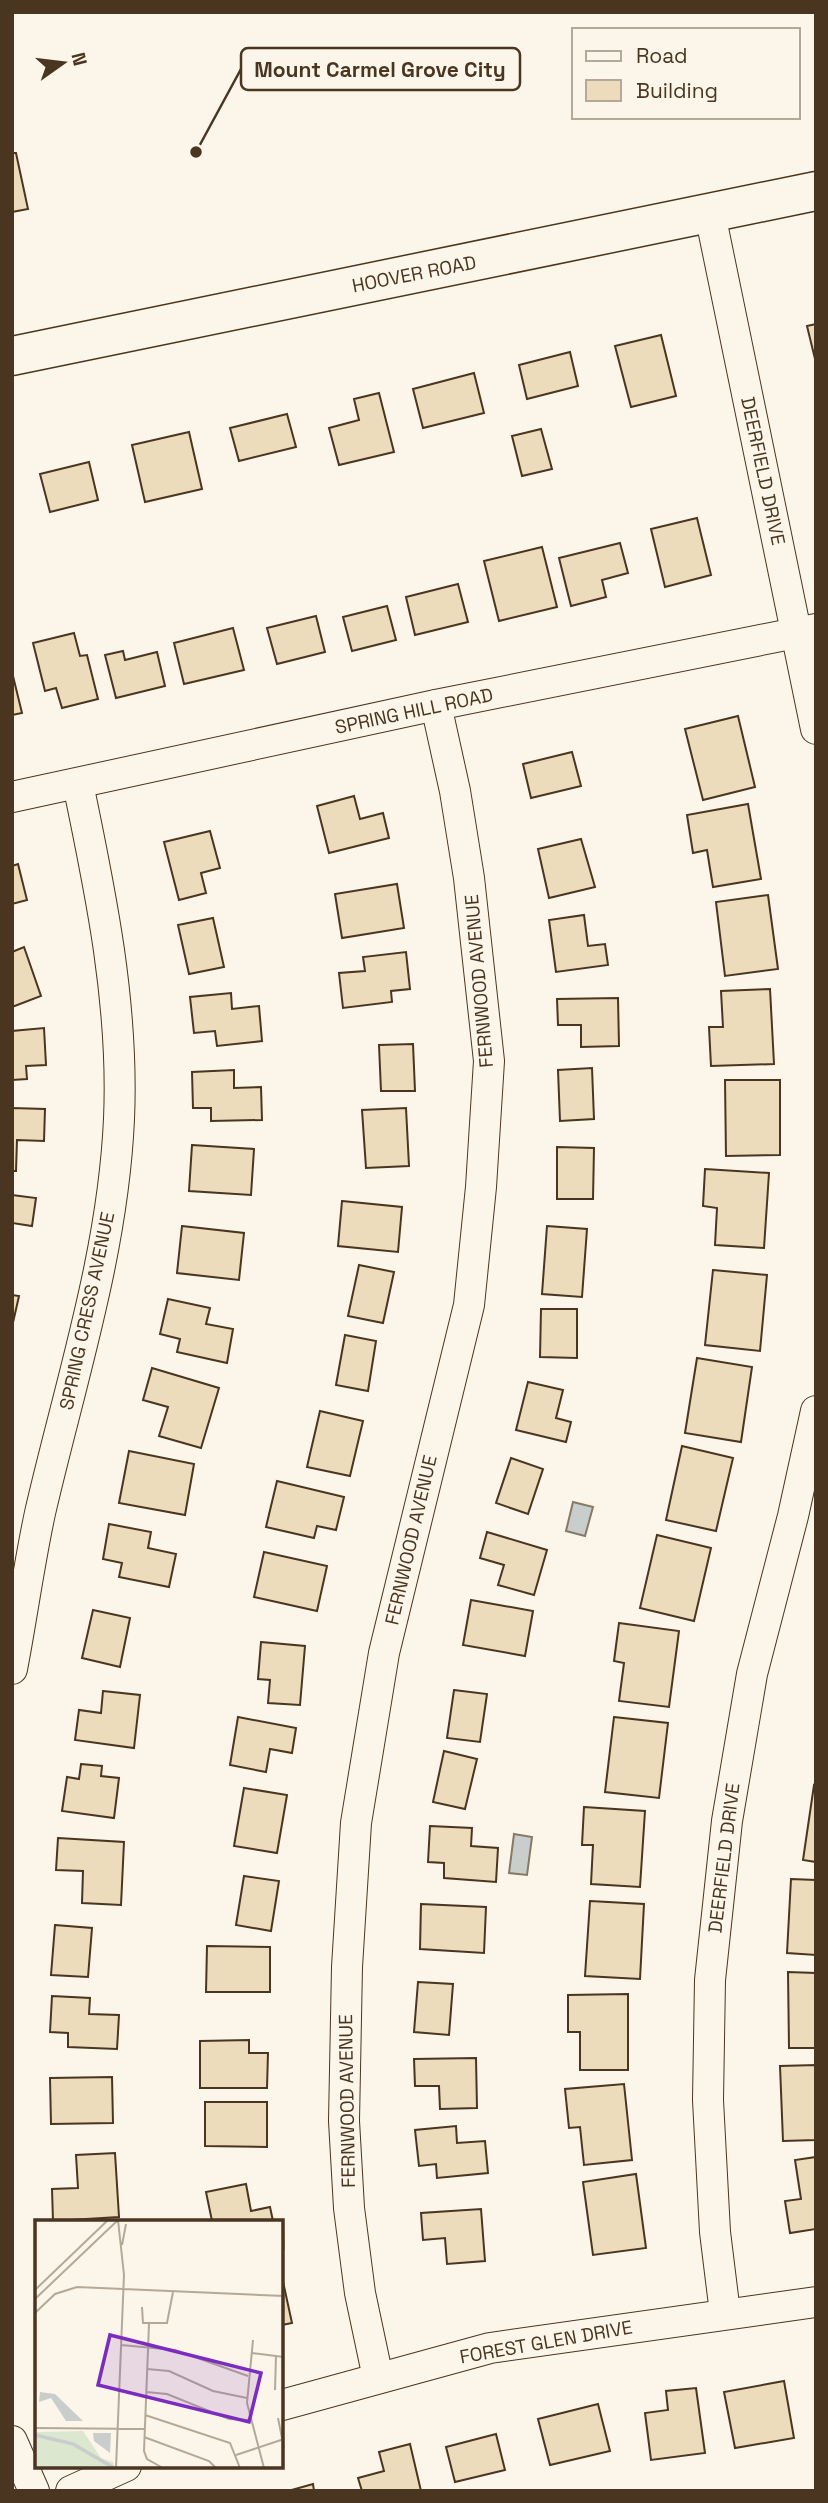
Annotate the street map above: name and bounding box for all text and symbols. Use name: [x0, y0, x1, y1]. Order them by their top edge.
north arrow: [28, 28, 98, 98]
legend: [572, 28, 800, 119]
text: Road: [636, 42, 688, 69]
callout: Mount Carmel Grove City: [241, 48, 520, 90]
text: N: [65, 50, 93, 68]
text: Mount Carmel Grove City: [254, 56, 506, 83]
text: Building: [636, 77, 718, 104]
street label: HOOVER ROAD: [350, 250, 478, 298]
street label: DEERFIELD DRIVE: [735, 394, 791, 548]
street label: SPRING HILL ROAD: [333, 682, 495, 740]
street label: FERNWOOD AVENUE: [459, 893, 499, 1069]
street label: SPRING CRESS AVENUE: [54, 1210, 120, 1412]
street label: FERNWOOD AVENUE: [379, 1453, 443, 1627]
street label: DEERFIELD DRIVE: [702, 1781, 746, 1935]
street label: FERNWOOD AVENUE: [333, 2014, 361, 2188]
inset map: [35, 2220, 284, 2468]
street label: FOREST GLEN DRIVE: [458, 2314, 634, 2370]

